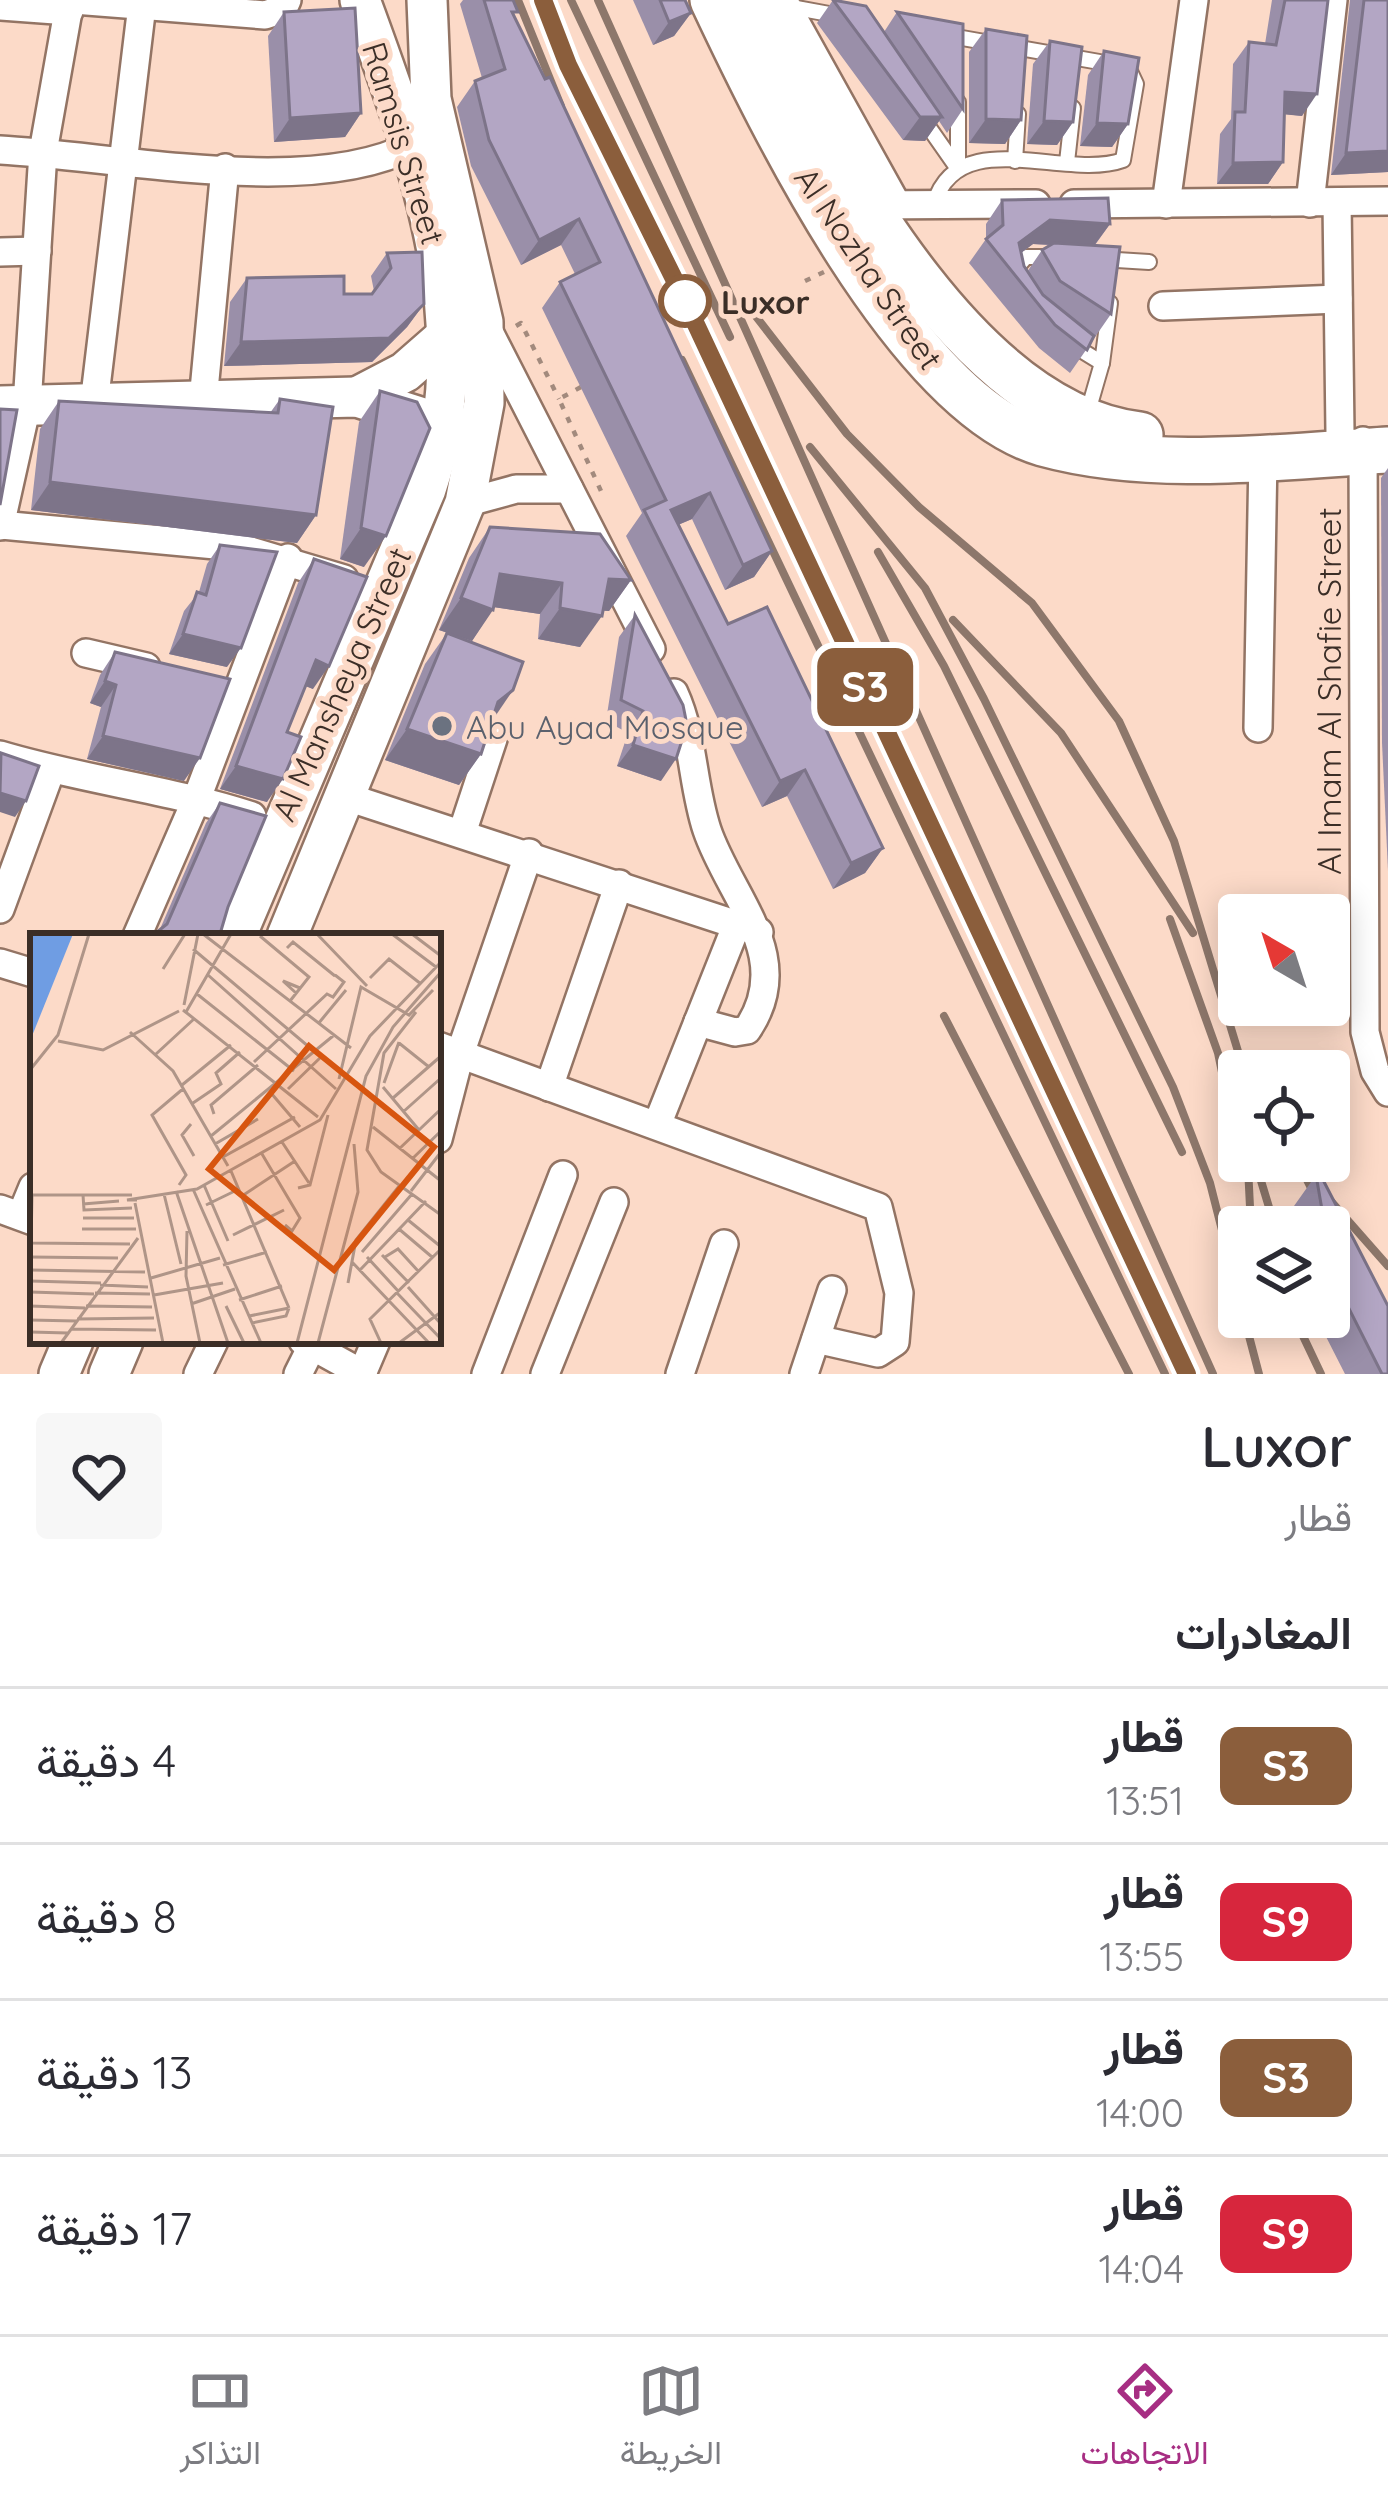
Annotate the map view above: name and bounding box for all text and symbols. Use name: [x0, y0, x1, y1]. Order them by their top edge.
street label: Ramsis Street: [354, 37, 454, 249]
street label: Al Nozha Street: [786, 159, 952, 377]
marker: Luxor: [660, 276, 710, 326]
place label: Luxor: [721, 281, 810, 322]
street label: Al Imam Al Shafie Street: [1308, 507, 1349, 875]
street label: Al Mansheya Street: [262, 541, 420, 827]
line badge: S3: [811, 648, 919, 726]
text: S3: [841, 660, 889, 713]
place label: Abu Ayad Mosque: [466, 706, 744, 747]
marker: Abu Ayad Mosque: [429, 713, 455, 739]
north arrow: [1218, 894, 1350, 1026]
map controls: [1218, 894, 1350, 1338]
inset map: [30, 933, 441, 1344]
button: locate: [1218, 1050, 1350, 1182]
button: layers: [1218, 1206, 1350, 1338]
text: Luxor: [1201, 1410, 1352, 1481]
button: heart: [36, 1413, 162, 1539]
text: قطار: [1284, 1492, 1352, 1541]
text: المغادرات: [1175, 1604, 1352, 1660]
text: قطار: [1104, 1707, 1184, 1763]
text: 4 دقيقة: [36, 1732, 176, 1788]
text: S3: [1262, 1739, 1310, 1792]
text: 13:51: [1106, 1776, 1184, 1825]
text: قطار: [1104, 1863, 1184, 1919]
text: 8 دقيقة: [36, 1888, 177, 1944]
text: S9: [1262, 1895, 1310, 1948]
text: 13:55: [1099, 1932, 1184, 1981]
text: قطار: [1104, 2019, 1184, 2075]
text: 13 دقيقة: [36, 2044, 193, 2100]
text: S3: [1262, 2051, 1310, 2104]
text: 14:00: [1096, 2088, 1184, 2137]
text: قطار: [1104, 2175, 1184, 2231]
text: 17 دقيقة: [36, 2200, 192, 2256]
text: S9: [1262, 2207, 1310, 2260]
text: 14:04: [1099, 2244, 1184, 2293]
tab: التذاكر: [179, 2358, 261, 2482]
tab: الخريطة: [620, 2358, 722, 2482]
tab: الاتجاهات: [1081, 2358, 1209, 2482]

